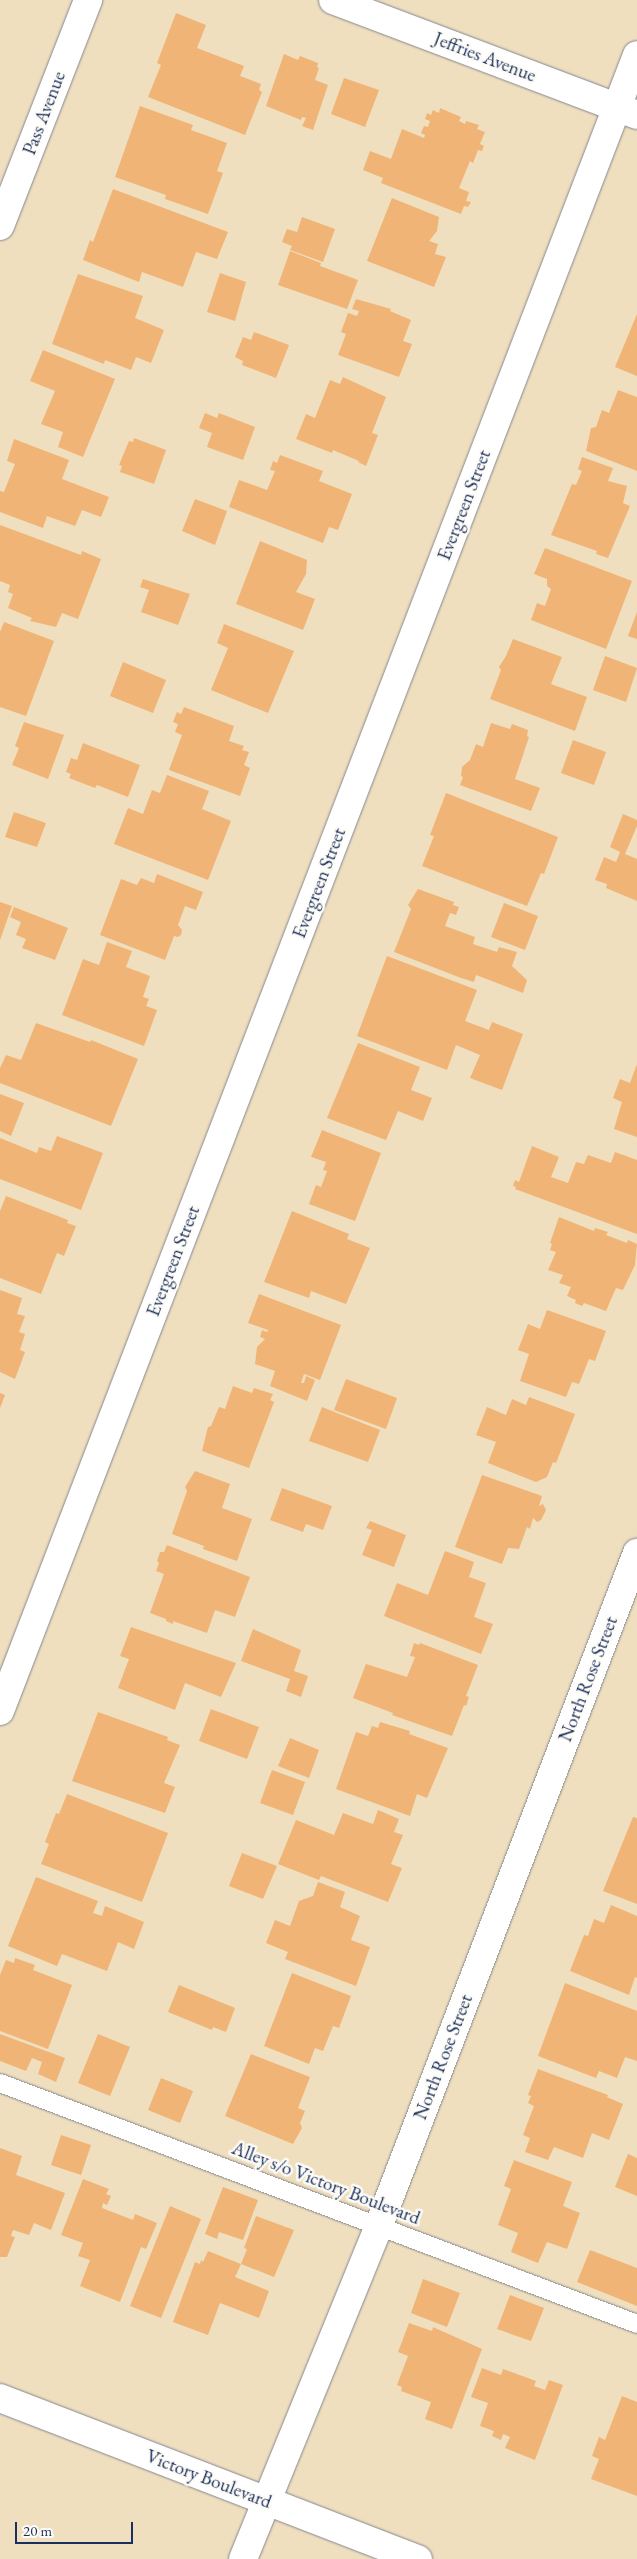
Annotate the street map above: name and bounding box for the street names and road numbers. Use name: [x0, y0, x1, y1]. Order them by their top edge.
street label: Jeffries Avenue: [431, 27, 539, 87]
street label: Pass Avenue: [18, 68, 70, 158]
street label: Evergreen Street: [432, 447, 496, 563]
street label: Evergreen Street: [287, 825, 351, 941]
street label: Evergreen Street: [141, 1203, 205, 1319]
street label: North Rose Street: [554, 1613, 622, 1745]
street label: North Rose Street: [409, 1991, 477, 2123]
street label: Alley s/o Victory Boulevard: [229, 2137, 423, 2229]
street label: Victory Boulevard: [143, 2445, 275, 2513]

